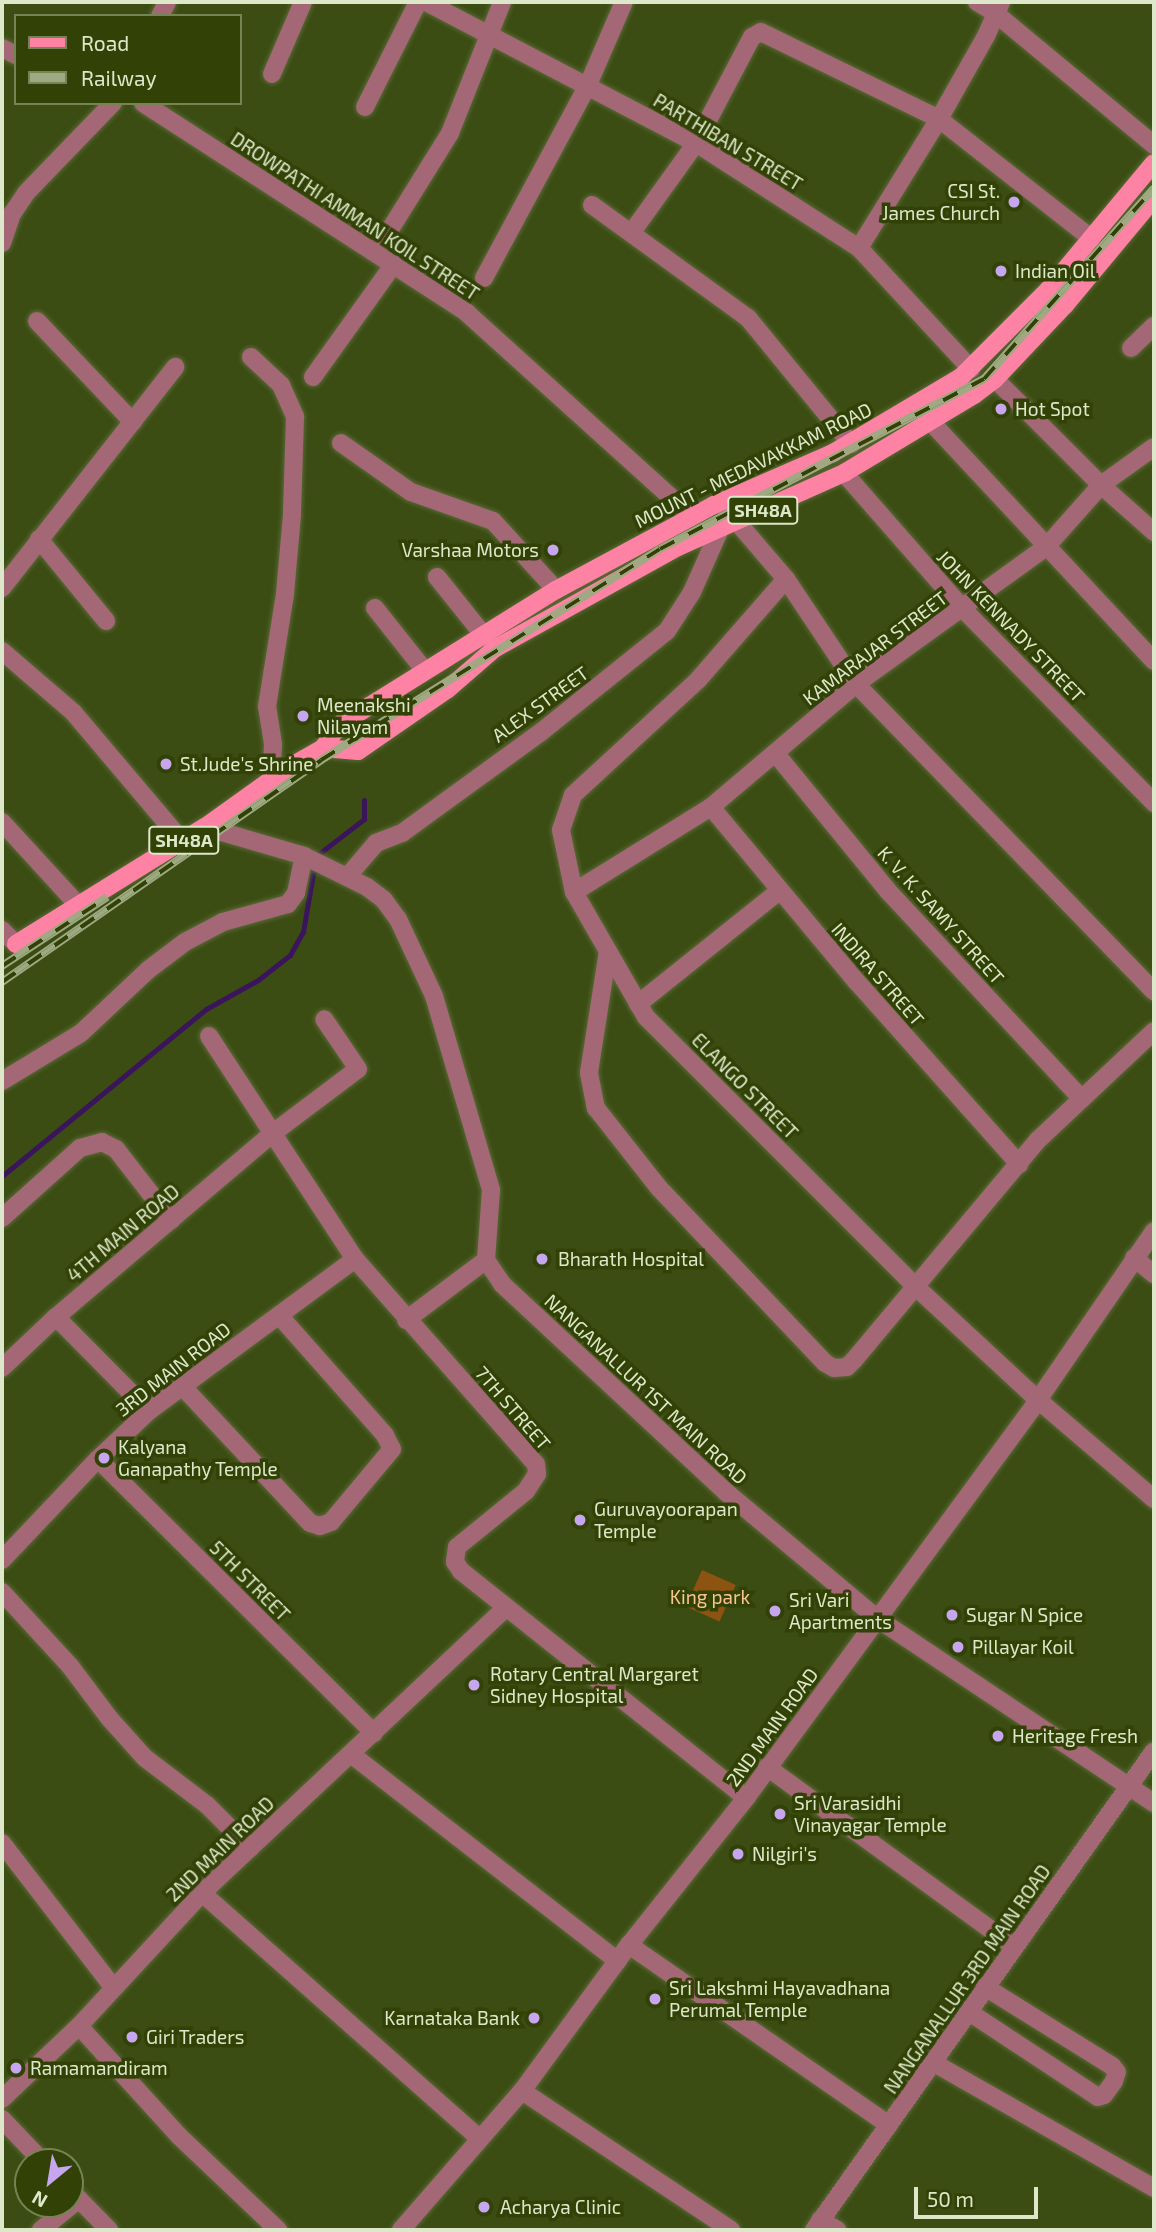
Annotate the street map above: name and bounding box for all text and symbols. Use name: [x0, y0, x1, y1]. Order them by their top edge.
legend: [14, 14, 242, 105]
text: Road: [81, 30, 129, 55]
text: Railway: [81, 65, 157, 90]
street label: PARTHIBAN STREET: [649, 89, 807, 195]
street label: DROWPATHI AMMAN KOIL STREET: [226, 127, 484, 305]
place label: CSI St. James Church: [882, 180, 1000, 224]
marker: CSI St. James Church: [1006, 194, 1022, 210]
place label: Indian Oil: [1015, 260, 1095, 282]
marker: Indian Oil: [993, 263, 1009, 279]
street label: MOUNT - MEDAVAKKAM ROAD: [631, 398, 875, 532]
place label: Hot Spot: [1015, 398, 1090, 420]
marker: Hot Spot: [993, 401, 1009, 417]
road number: SH48A: [726, 496, 800, 524]
place label: Varshaa Motors: [401, 539, 539, 561]
marker: Varshaa Motors: [545, 542, 561, 558]
street label: JOHN KENNADY STREET: [932, 545, 1090, 707]
street label: KAMARAJAR STREET: [798, 586, 952, 710]
street label: ALEX STREET: [487, 661, 593, 747]
place label: Meenakshi Nilayam: [317, 694, 411, 738]
marker: Meenakshi Nilayam: [295, 708, 311, 724]
place label: St.Jude's Shrine: [180, 753, 314, 775]
marker: St.Jude's Shrine: [158, 756, 174, 772]
road number: SH48A: [147, 826, 221, 854]
street label: K. V. K. SAMY STREET: [873, 841, 1009, 989]
street label: INDIRA STREET: [827, 918, 929, 1030]
street label: ELANGO STREET: [687, 1028, 803, 1144]
street label: 4TH MAIN ROAD: [62, 1179, 184, 1287]
place label: Bharath Hospital: [558, 1248, 704, 1270]
marker: Bharath Hospital: [532, 1249, 552, 1269]
street label: NANGANALLUR 1ST MAIN ROAD: [540, 1289, 752, 1489]
street label: 3RD MAIN ROAD: [111, 1317, 235, 1421]
street label: 7TH STREET: [470, 1361, 556, 1455]
place label: Kalyana Ganapathy Temple: [118, 1436, 278, 1480]
marker: Kalyana Ganapathy Temple: [96, 1450, 112, 1466]
place label: Guruvayoorapan Temple: [594, 1498, 738, 1542]
marker: Guruvayoorapan Temple: [572, 1512, 588, 1528]
street label: 5TH STREET: [205, 1536, 295, 1626]
park label: King park: [670, 1586, 750, 1608]
place label: Sri Vari Apartments: [789, 1589, 892, 1633]
marker: Sri Vari Apartments: [767, 1603, 783, 1619]
place label: Sugar N Spice: [966, 1604, 1084, 1626]
marker: Sugar N Spice: [944, 1607, 960, 1623]
place label: Pillayar Koil: [972, 1636, 1074, 1658]
marker: Pillayar Koil: [950, 1639, 966, 1655]
place label: Rotary Central Margaret Sidney Hospital: [490, 1663, 700, 1707]
street label: 2ND MAIN ROAD: [721, 1663, 823, 1791]
marker: Rotary Central Margaret Sidney Hospital: [464, 1675, 484, 1695]
place label: Heritage Fresh: [1012, 1725, 1138, 1747]
marker: Heritage Fresh: [990, 1728, 1006, 1744]
street label: 2ND MAIN ROAD: [161, 1792, 279, 1906]
place label: Sri Varasidhi Vinayagar Temple: [794, 1792, 948, 1836]
marker: Sri Varasidhi Vinayagar Temple: [772, 1806, 788, 1822]
place label: Nilgiri's: [752, 1843, 817, 1865]
marker: Nilgiri's: [730, 1846, 746, 1862]
street label: NANGANALLUR 3RD MAIN ROAD: [879, 1860, 1055, 2098]
place label: Sri Lakshmi Hayavadhana Perumal Temple: [669, 1977, 890, 2021]
marker: Sri Lakshmi Hayavadhana Perumal Temple: [647, 1991, 663, 2007]
place label: Karnataka Bank: [384, 2007, 520, 2029]
marker: Karnataka Bank: [526, 2010, 542, 2026]
place label: Giri Traders: [146, 2026, 245, 2048]
marker: Giri Traders: [124, 2029, 140, 2045]
place label: Ramamandiram: [30, 2057, 168, 2079]
marker: Ramamandiram: [8, 2060, 24, 2076]
north arrow: [14, 2148, 84, 2218]
scale bar: [918, 2172, 1042, 2216]
text: N: [28, 2186, 51, 2213]
text: 50 m: [927, 2186, 974, 2211]
place label: Acharya Clinic: [500, 2196, 621, 2218]
marker: Acharya Clinic: [474, 2197, 494, 2217]

